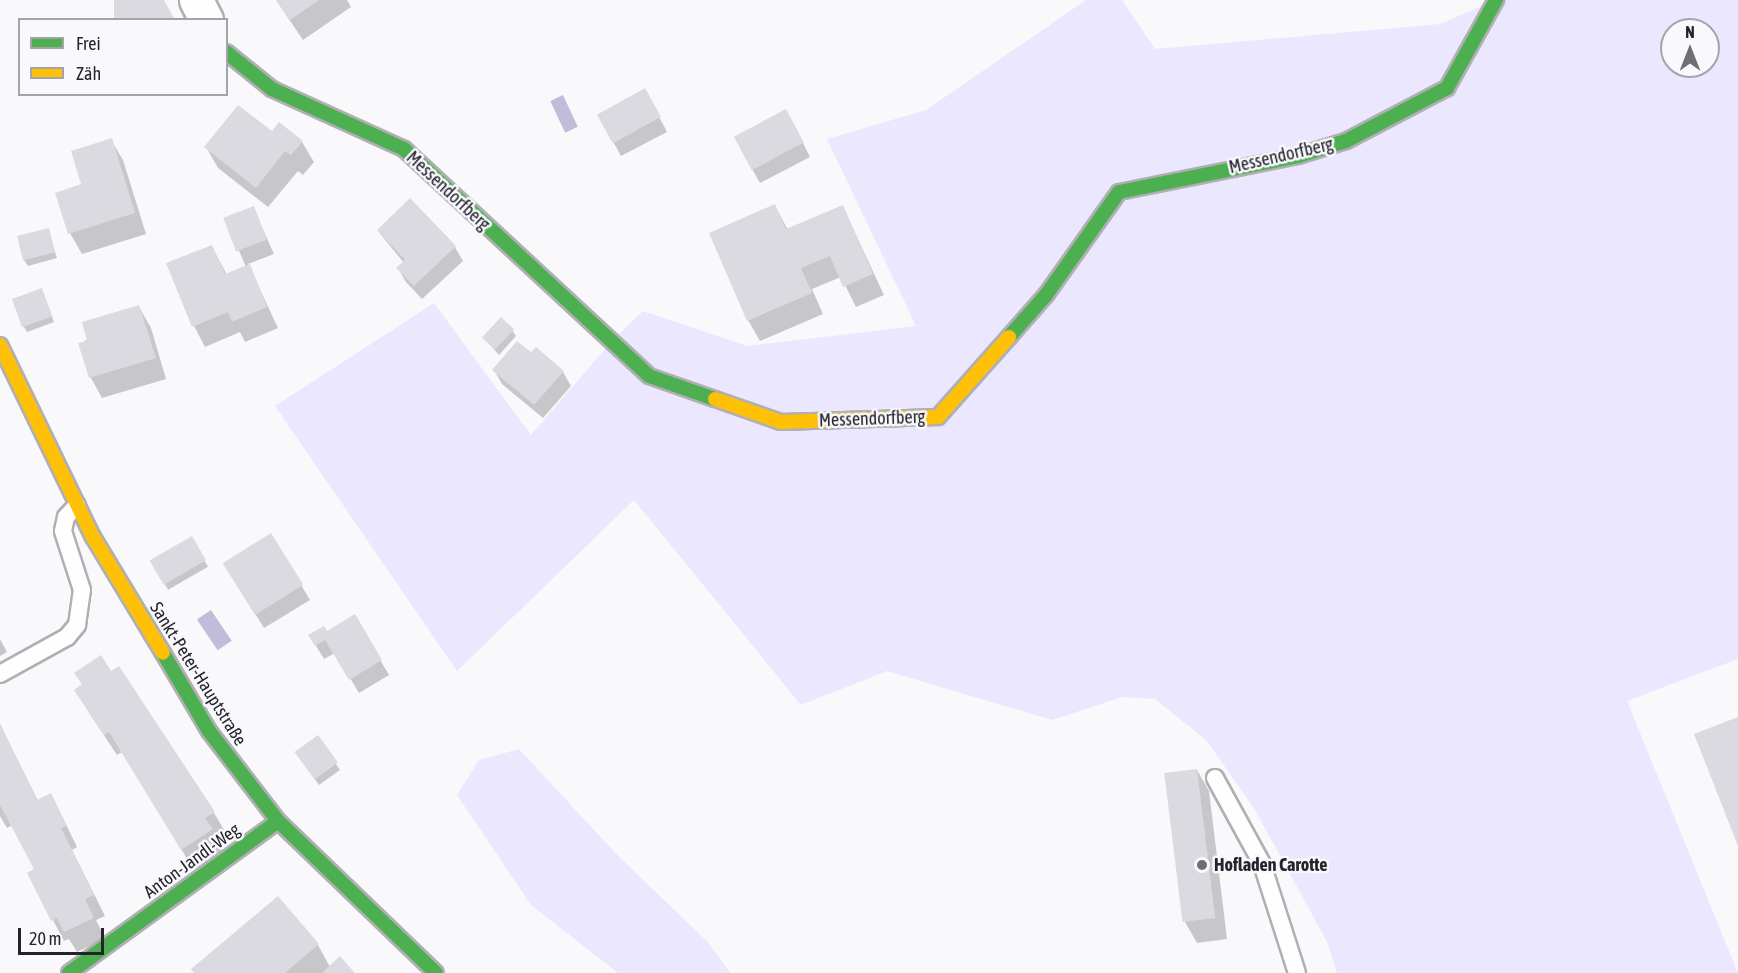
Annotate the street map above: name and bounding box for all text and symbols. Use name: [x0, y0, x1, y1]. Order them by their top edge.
legend: [18, 18, 228, 96]
north arrow: [1660, 18, 1720, 78]
text: N: [1685, 23, 1695, 41]
text: Frei: [76, 33, 101, 54]
text: Zäh: [76, 63, 101, 84]
street label: Messendorfberg: [1227, 134, 1335, 178]
street label: Messendorfberg: [402, 147, 494, 235]
street label: Messendorfberg: [819, 406, 925, 432]
street label: Sankt-Peter-Hauptstraße: [145, 598, 251, 750]
street label: Anton-Jandl-Weg: [140, 819, 244, 903]
place label: Hofladen Carotte: [1214, 854, 1328, 876]
marker: Hofladen Carotte: [1195, 858, 1209, 872]
scale bar: [21, 916, 106, 954]
text: 20 m: [29, 928, 61, 949]

